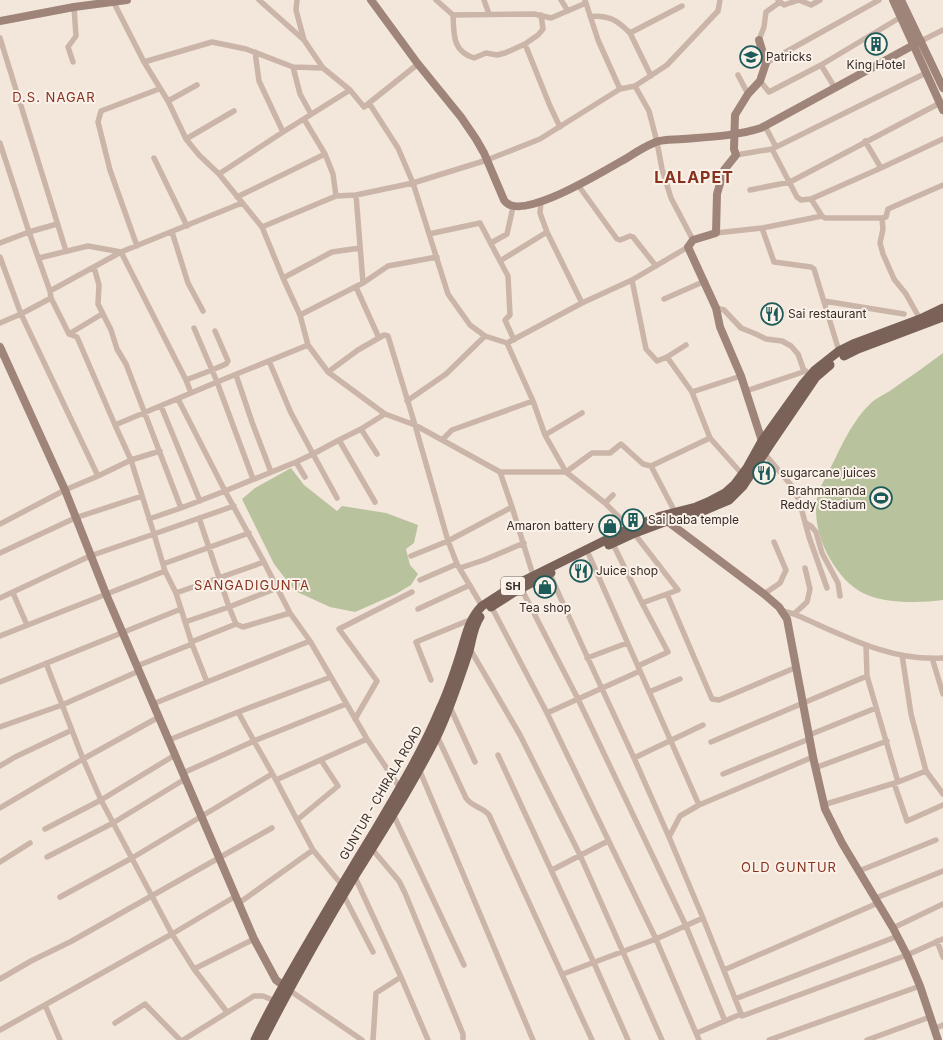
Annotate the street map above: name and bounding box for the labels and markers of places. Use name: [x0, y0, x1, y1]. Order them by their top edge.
building icon: King Hotel: [863, 31, 889, 57]
school or university icon: Patricks: [738, 44, 764, 70]
place label: Patricks: [766, 49, 812, 64]
place label: King Hotel: [847, 57, 905, 72]
restaurant icon: Sai restaurant: [759, 301, 785, 327]
place label: Sai restaurant: [788, 306, 867, 321]
restaurant icon: sugarcane juices: [751, 460, 777, 486]
place label: sugarcane juices: [780, 465, 876, 480]
place label: Brahmananda Reddy Stadium: [780, 483, 866, 512]
sports icon: Brahmananda Reddy Stadium: [868, 485, 894, 511]
building icon: Sai baba temple: [620, 507, 646, 533]
place label: Sai baba temple: [648, 512, 739, 527]
shop icon: Amaron battery: [597, 513, 623, 539]
place label: Amaron battery: [506, 518, 594, 533]
restaurant icon: Juice shop: [568, 558, 594, 584]
place label: Juice shop: [596, 563, 658, 578]
shop icon: Tea shop: [532, 574, 558, 600]
place label: Tea shop: [519, 600, 571, 615]

